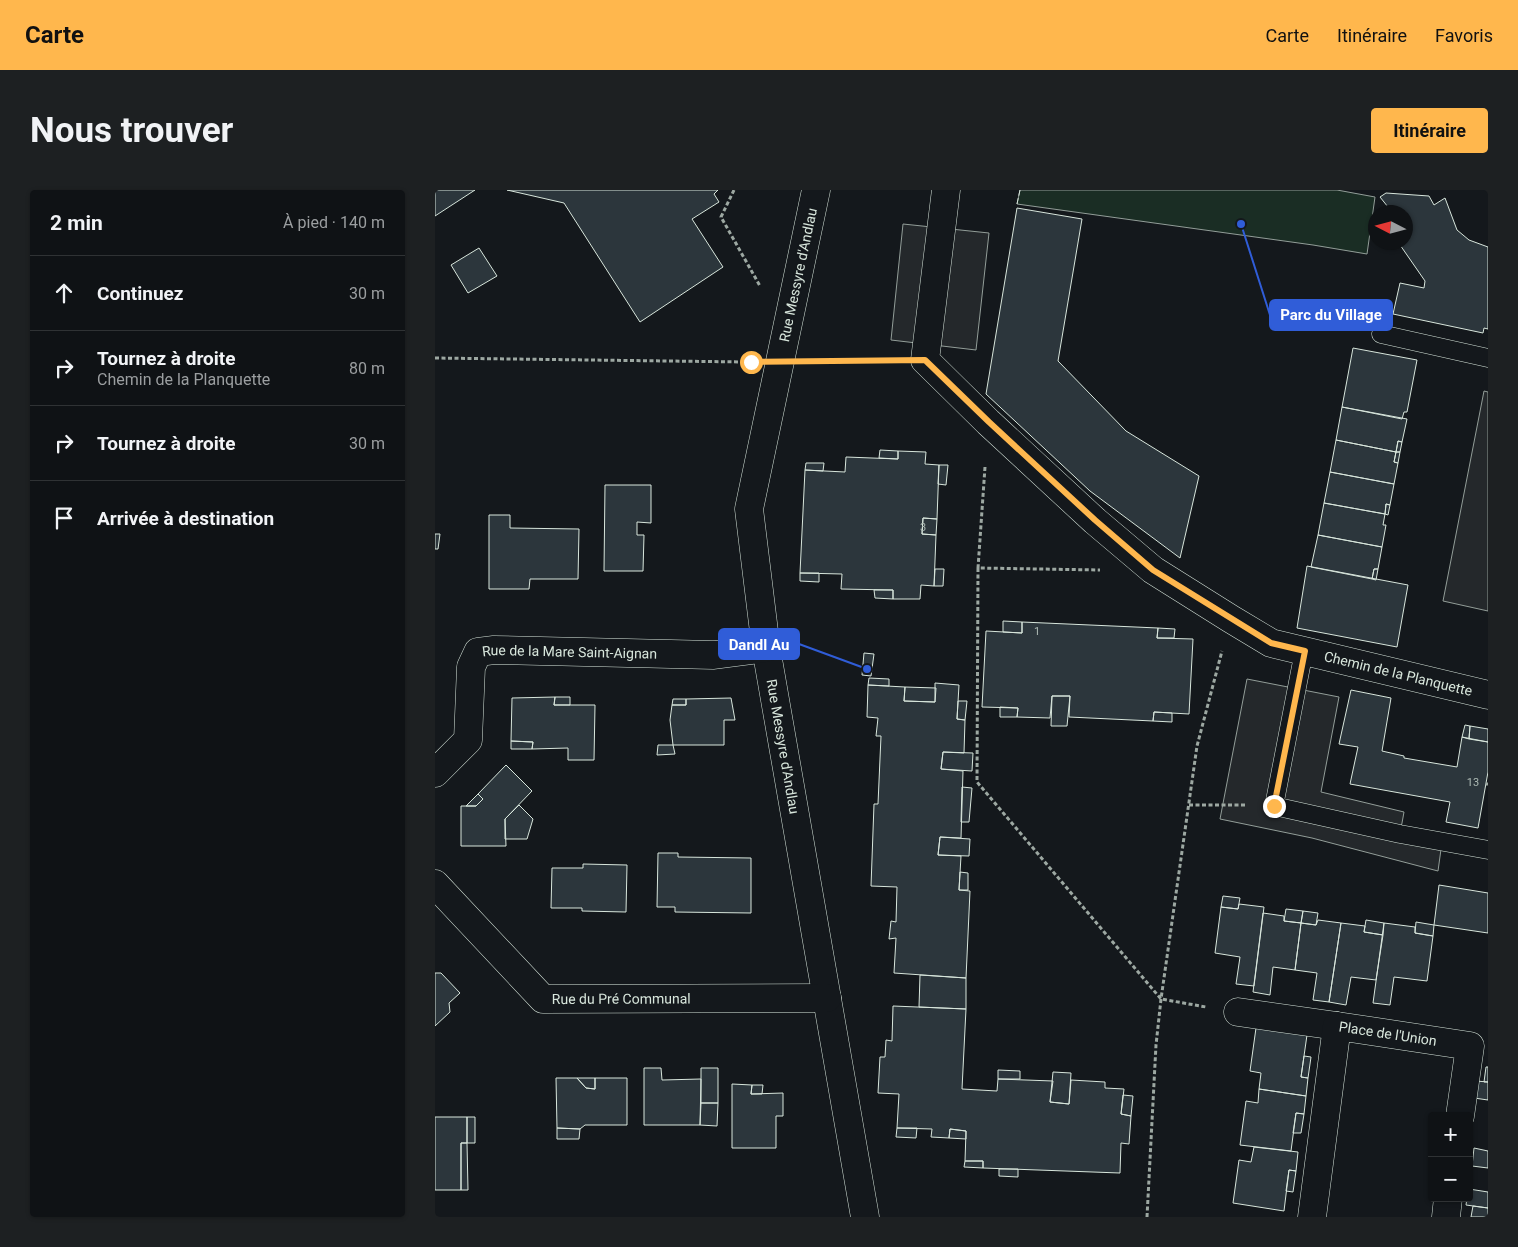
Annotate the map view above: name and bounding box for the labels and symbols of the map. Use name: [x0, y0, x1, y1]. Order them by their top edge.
north arrow: [1368, 205, 1413, 250]
street label: Rue Messyre d'Andlau: [776, 207, 820, 343]
callout: Parc du Village: [1270, 300, 1392, 330]
text: Parc du Village: [1280, 306, 1382, 324]
route start: [740, 351, 763, 374]
house number: 3: [920, 521, 926, 534]
house number: 1: [1034, 625, 1040, 638]
callout: Dandl Au: [719, 629, 799, 659]
text: Dandl Au: [729, 636, 789, 654]
street label: Rue de la Mare Saint-Aignan: [481, 642, 657, 662]
street label: Chemin de la Planquette: [1323, 648, 1474, 699]
street label: Rue Messyre d'Andlau: [764, 678, 803, 815]
house number: 13: [1467, 776, 1479, 789]
route end: [1263, 795, 1286, 818]
street label: Rue du Pré Communal: [552, 990, 691, 1007]
street label: Place de l'Union: [1338, 1018, 1438, 1049]

